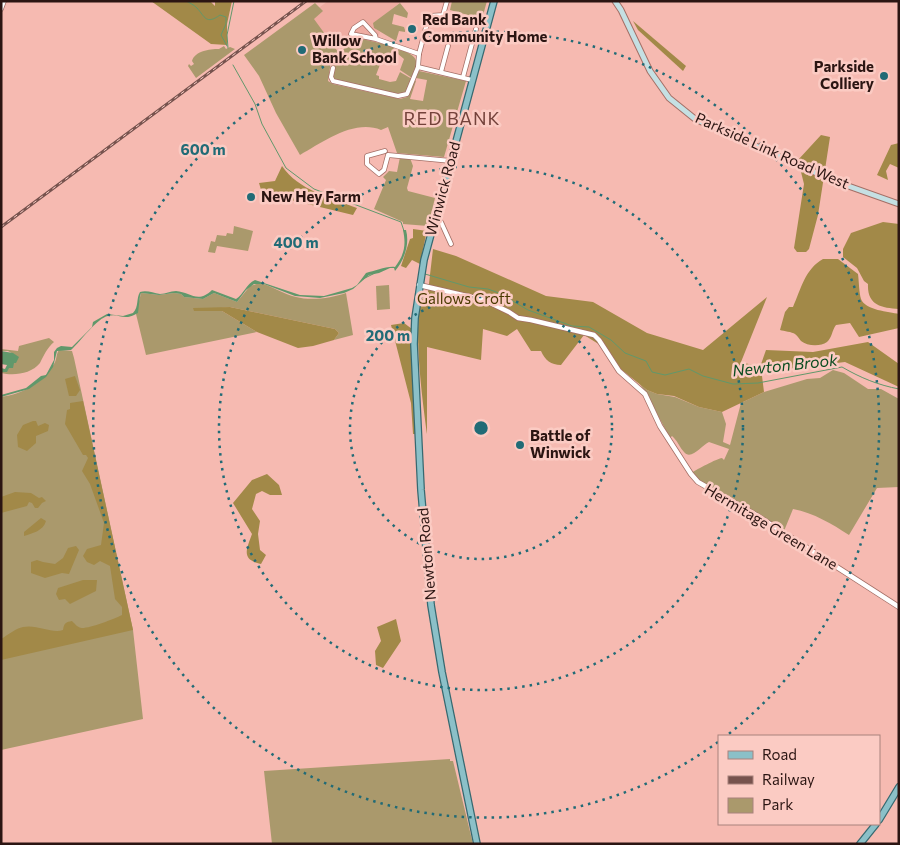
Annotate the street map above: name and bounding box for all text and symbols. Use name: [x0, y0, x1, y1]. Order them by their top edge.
place label: Red Bank Community Home: [422, 10, 548, 45]
marker: Red Bank Community Home: [406, 23, 418, 35]
place label: Willow Bank School: [312, 31, 397, 66]
marker: Willow Bank School: [296, 44, 308, 56]
place label: Parkside Colliery: [814, 57, 875, 92]
marker: Parkside Colliery: [878, 70, 890, 82]
district label: RED BANK: [403, 107, 501, 129]
street label: Parkside Link Road West: [693, 108, 852, 192]
text: 600 m: [180, 140, 226, 158]
street label: Winwick Road: [421, 140, 463, 238]
place label: New Hey Farm: [261, 187, 361, 205]
marker: New Hey Farm: [245, 191, 257, 203]
text: 400 m: [273, 233, 319, 251]
park label: Gallows Croft: [417, 289, 511, 307]
text: 200 m: [366, 326, 410, 344]
water label: Newton Brook: [731, 350, 839, 379]
centre of rings: [472, 419, 490, 437]
place label: Battle of Winwick: [530, 426, 591, 461]
marker: Battle of Winwick: [514, 439, 526, 451]
street label: Hermitage Green Lane: [702, 479, 841, 573]
street label: Newton Road: [413, 507, 439, 601]
legend: [718, 735, 880, 825]
text: Road: [762, 745, 797, 763]
text: Railway: [762, 770, 815, 788]
text: Park: [762, 795, 793, 813]

